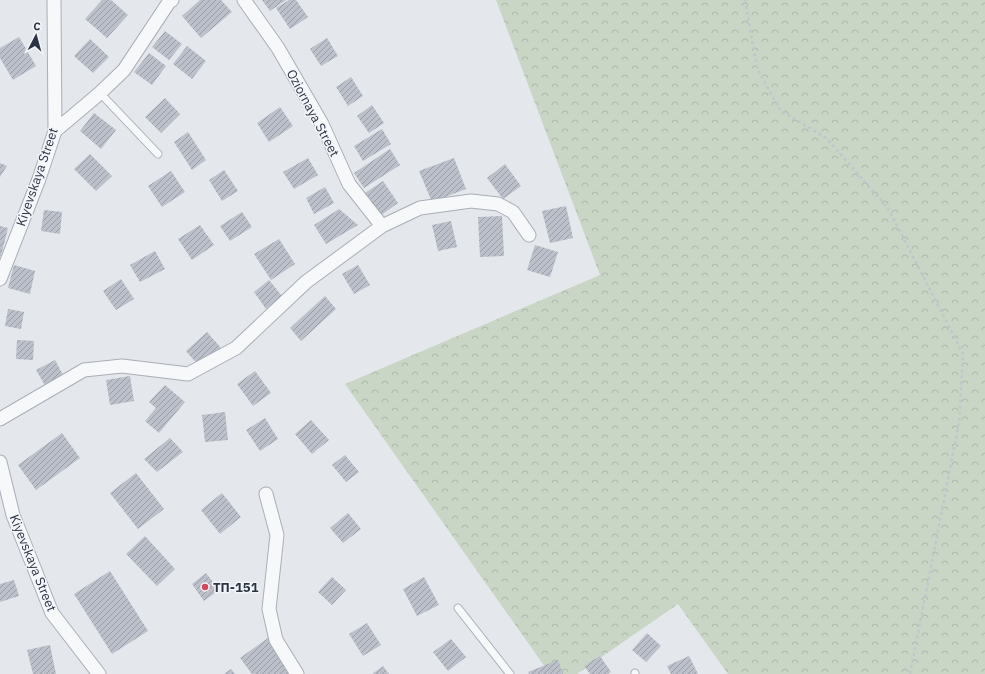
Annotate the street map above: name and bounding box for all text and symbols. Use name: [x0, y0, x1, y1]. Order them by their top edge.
north arrow: [16, 16, 56, 56]
text: С: [33, 19, 41, 33]
street label: Oziornaya Street: [283, 66, 343, 160]
street label: Kiyevskaya Street: [12, 125, 62, 229]
street label: Kiyevskaya Street: [6, 512, 60, 614]
place label: ТП-151: [213, 579, 259, 596]
marker: ТП-151: [200, 582, 210, 592]

